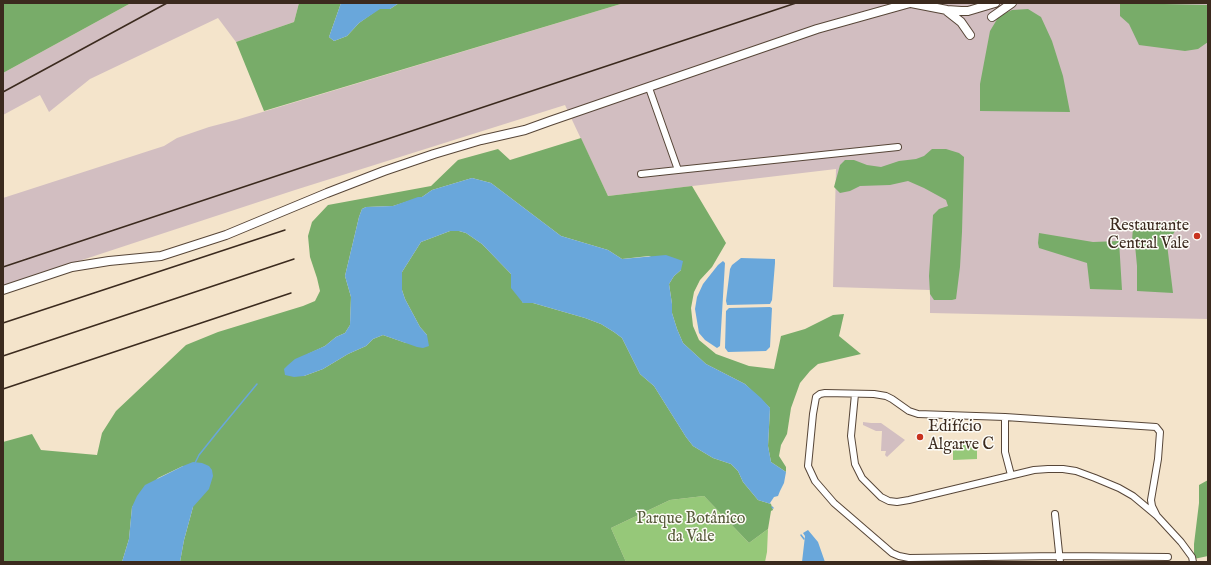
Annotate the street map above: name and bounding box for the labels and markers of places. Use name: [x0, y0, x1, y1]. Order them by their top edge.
place label: Restaurante Central Vale: [1108, 217, 1189, 255]
marker: Restaurante Central Vale: [1192, 231, 1202, 241]
place label: Edifício Algarve C: [928, 418, 994, 456]
marker: Edifício Algarve C: [915, 432, 925, 442]

